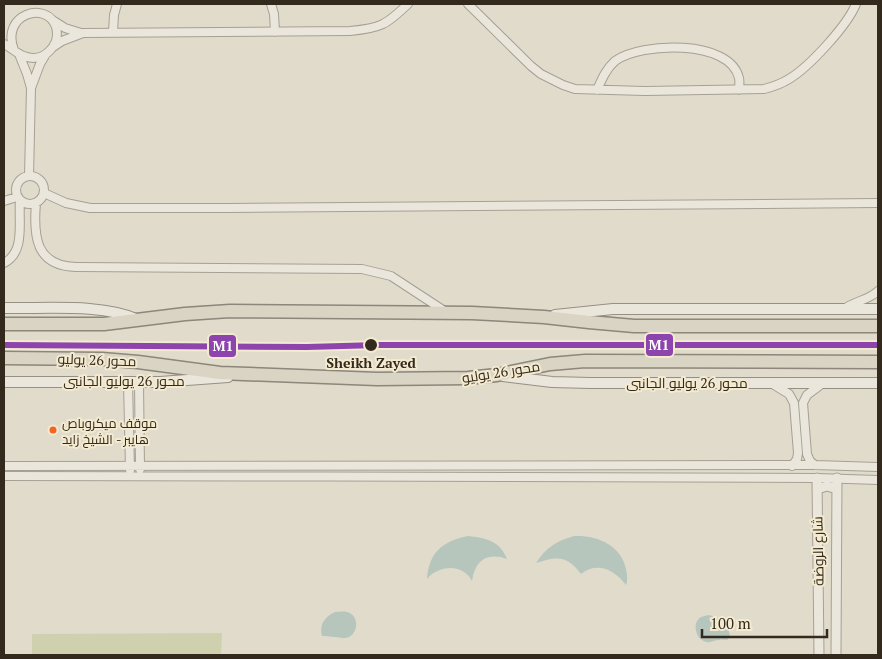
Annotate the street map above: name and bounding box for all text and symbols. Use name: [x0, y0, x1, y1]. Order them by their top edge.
line badge: M1: [645, 333, 674, 357]
line badge: M1: [208, 334, 237, 358]
text: M1: [649, 335, 669, 354]
text: M1: [213, 336, 233, 355]
marker: Sheikh Zayed: [363, 337, 379, 353]
street label: محور 26 يوليو: [57, 349, 137, 370]
place label: Sheikh Zayed: [326, 353, 416, 372]
street label: محور 26 يوليو: [460, 356, 541, 387]
street label: محور 26 يوليو الجانبى: [63, 371, 185, 390]
street label: محور 26 يوليو الجانبى: [626, 373, 748, 392]
place label: موقف ميكروباص هايبر - الشيخ زايد: [62, 414, 157, 448]
marker: موقف ميكروباص هايبر - الشيخ زايد: [48, 425, 58, 435]
street label: شارع الروضة: [807, 516, 828, 586]
scale bar: [702, 606, 827, 638]
text: 100 m: [710, 613, 751, 633]

